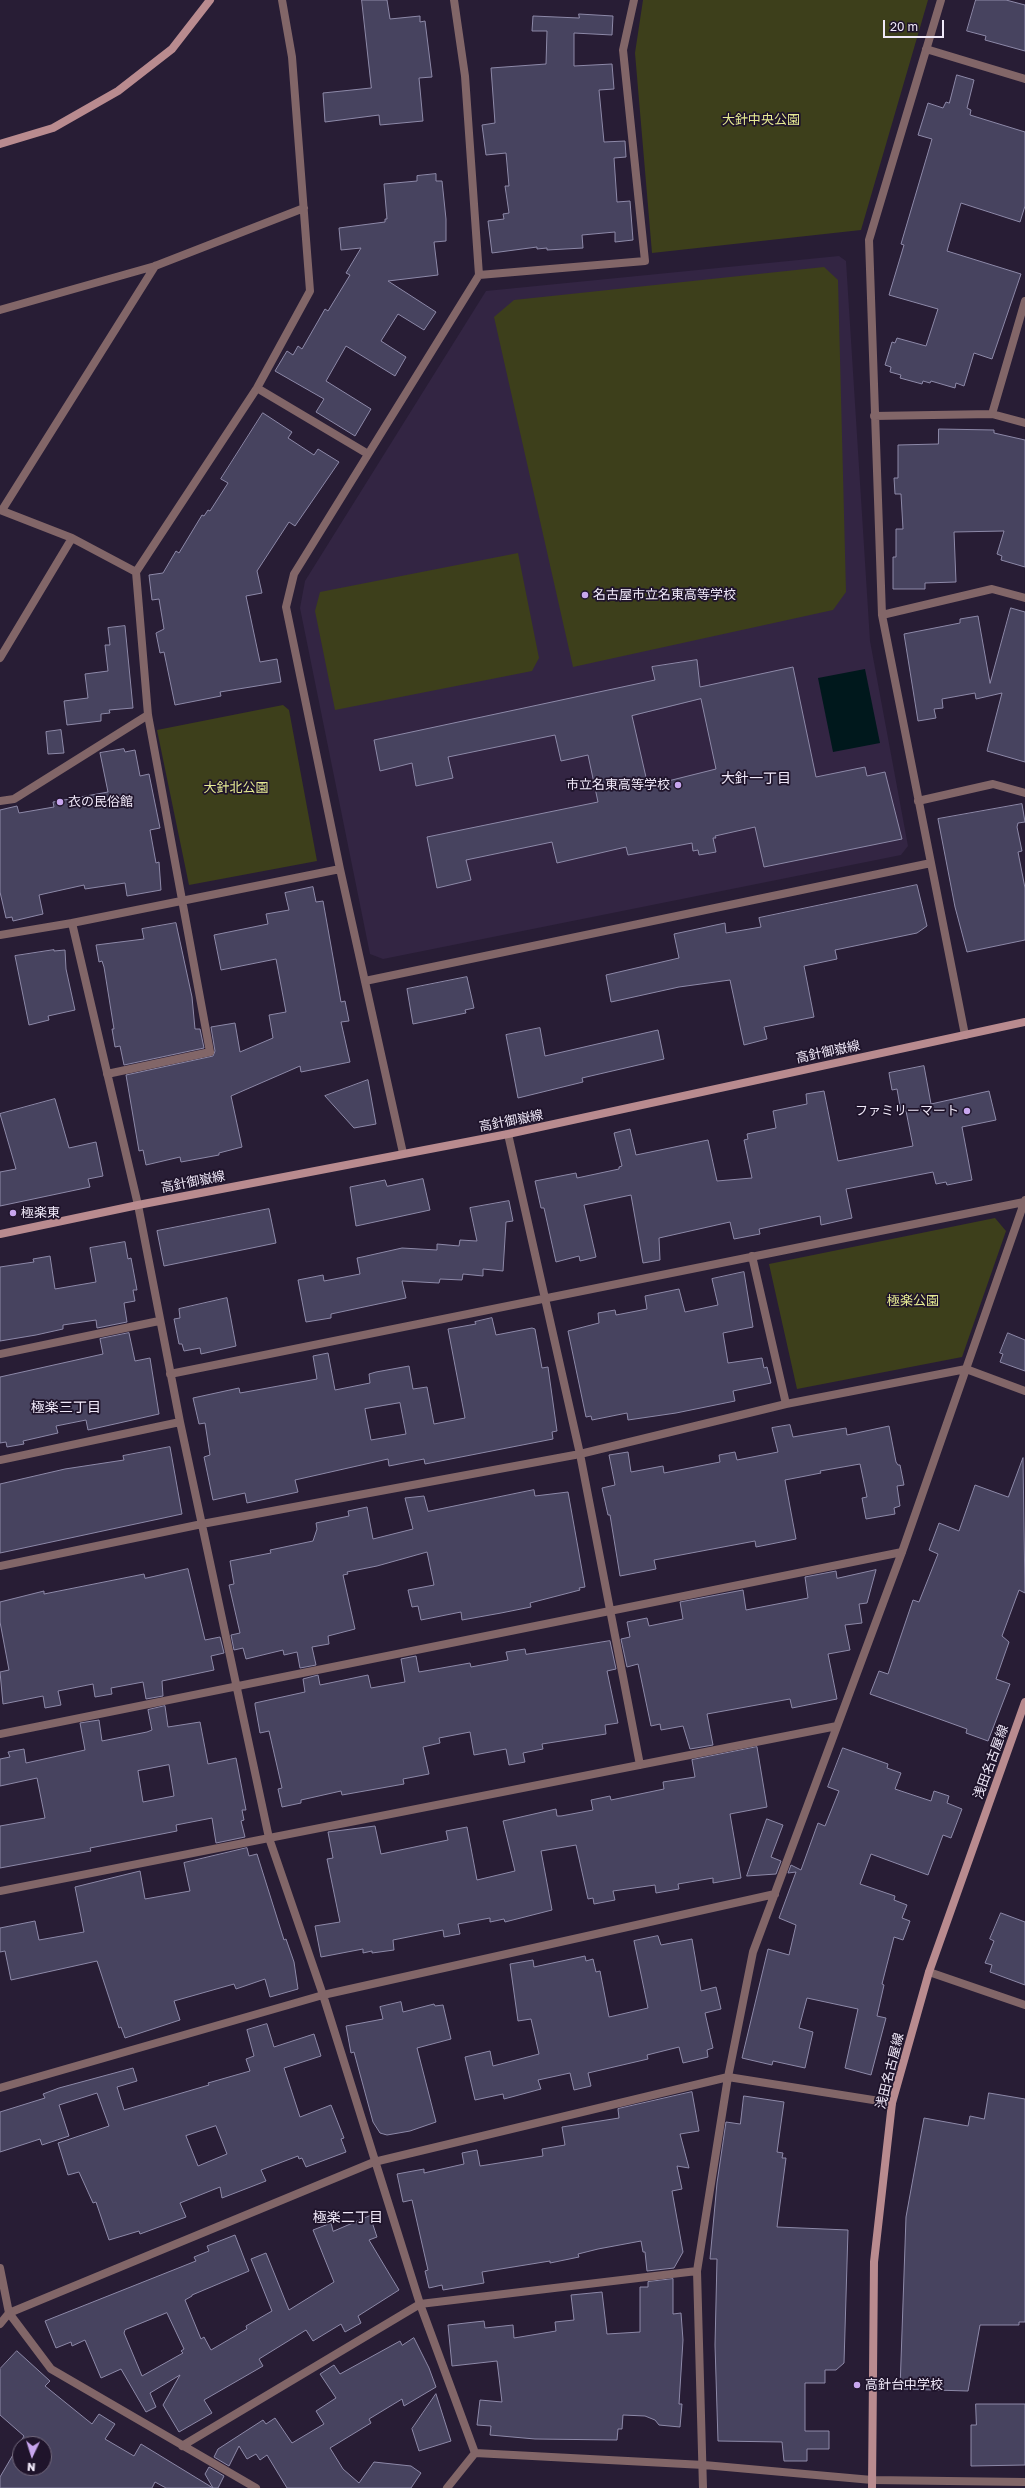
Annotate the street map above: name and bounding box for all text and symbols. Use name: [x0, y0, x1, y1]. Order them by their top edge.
scale bar: [885, 12, 946, 38]
text: 20 m: [890, 19, 918, 34]
park label: 大針中央公園: [722, 112, 800, 128]
place label: 名古屋市立名東高等学校: [593, 587, 736, 603]
marker: 名古屋市立名東高等学校: [580, 590, 590, 600]
district label: 大針一丁目: [721, 771, 791, 787]
place label: 市立名東高等学校: [566, 777, 670, 793]
park label: 大針北公園: [204, 780, 268, 796]
marker: 市立名東高等学校: [673, 780, 683, 790]
place label: 衣の民俗館: [68, 794, 133, 810]
marker: 衣の民俗館: [55, 797, 65, 807]
street label: 高針御嶽線: [795, 1038, 861, 1066]
place label: ファミリーマート: [855, 1103, 959, 1119]
marker: ファミリーマート: [962, 1106, 972, 1116]
street label: 高針御嶽線: [478, 1107, 544, 1135]
street label: 高針御嶽線: [160, 1168, 226, 1196]
place label: 極楽東: [21, 1205, 60, 1221]
marker: 極楽東: [8, 1208, 18, 1218]
park label: 極楽公園: [887, 1293, 939, 1309]
district label: 極楽三丁目: [31, 1400, 101, 1416]
street label: 浅田名古屋線: [970, 1723, 1012, 1801]
street label: 浅田名古屋線: [873, 2031, 907, 2111]
district label: 極楽二丁目: [313, 2210, 383, 2226]
place label: 高針台中学校: [865, 2377, 943, 2393]
marker: 高針台中学校: [852, 2380, 862, 2390]
north arrow: [12, 2436, 52, 2476]
text: N: [27, 2461, 36, 2474]

